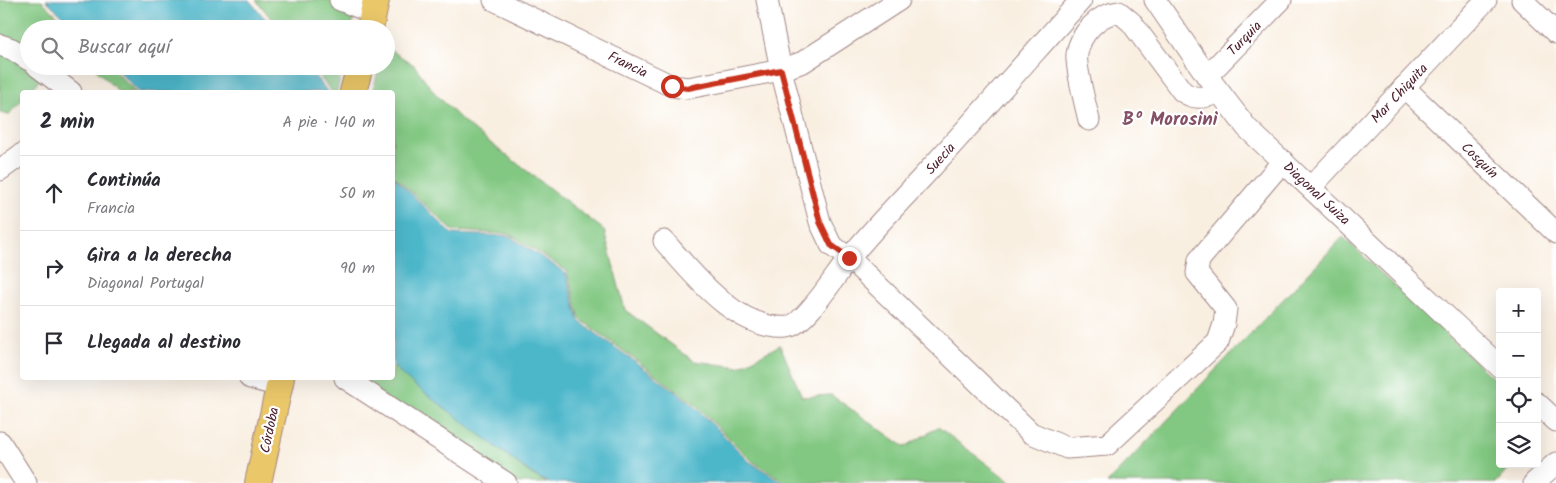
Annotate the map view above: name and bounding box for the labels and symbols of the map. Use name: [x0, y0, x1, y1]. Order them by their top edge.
street label: Turquia: [1222, 16, 1267, 61]
street label: Francia: [604, 46, 651, 84]
street label: Mar Chiquita: [1366, 58, 1434, 129]
route start: [661, 75, 684, 98]
district label: Bº Morosini: [1122, 105, 1219, 135]
street label: Cosquín: [1456, 137, 1503, 184]
street label: Suecia: [920, 138, 961, 180]
street label: Diagonal Suiza: [1278, 157, 1355, 231]
route end: [838, 247, 861, 270]
street label: Córdoba: [254, 405, 286, 455]

